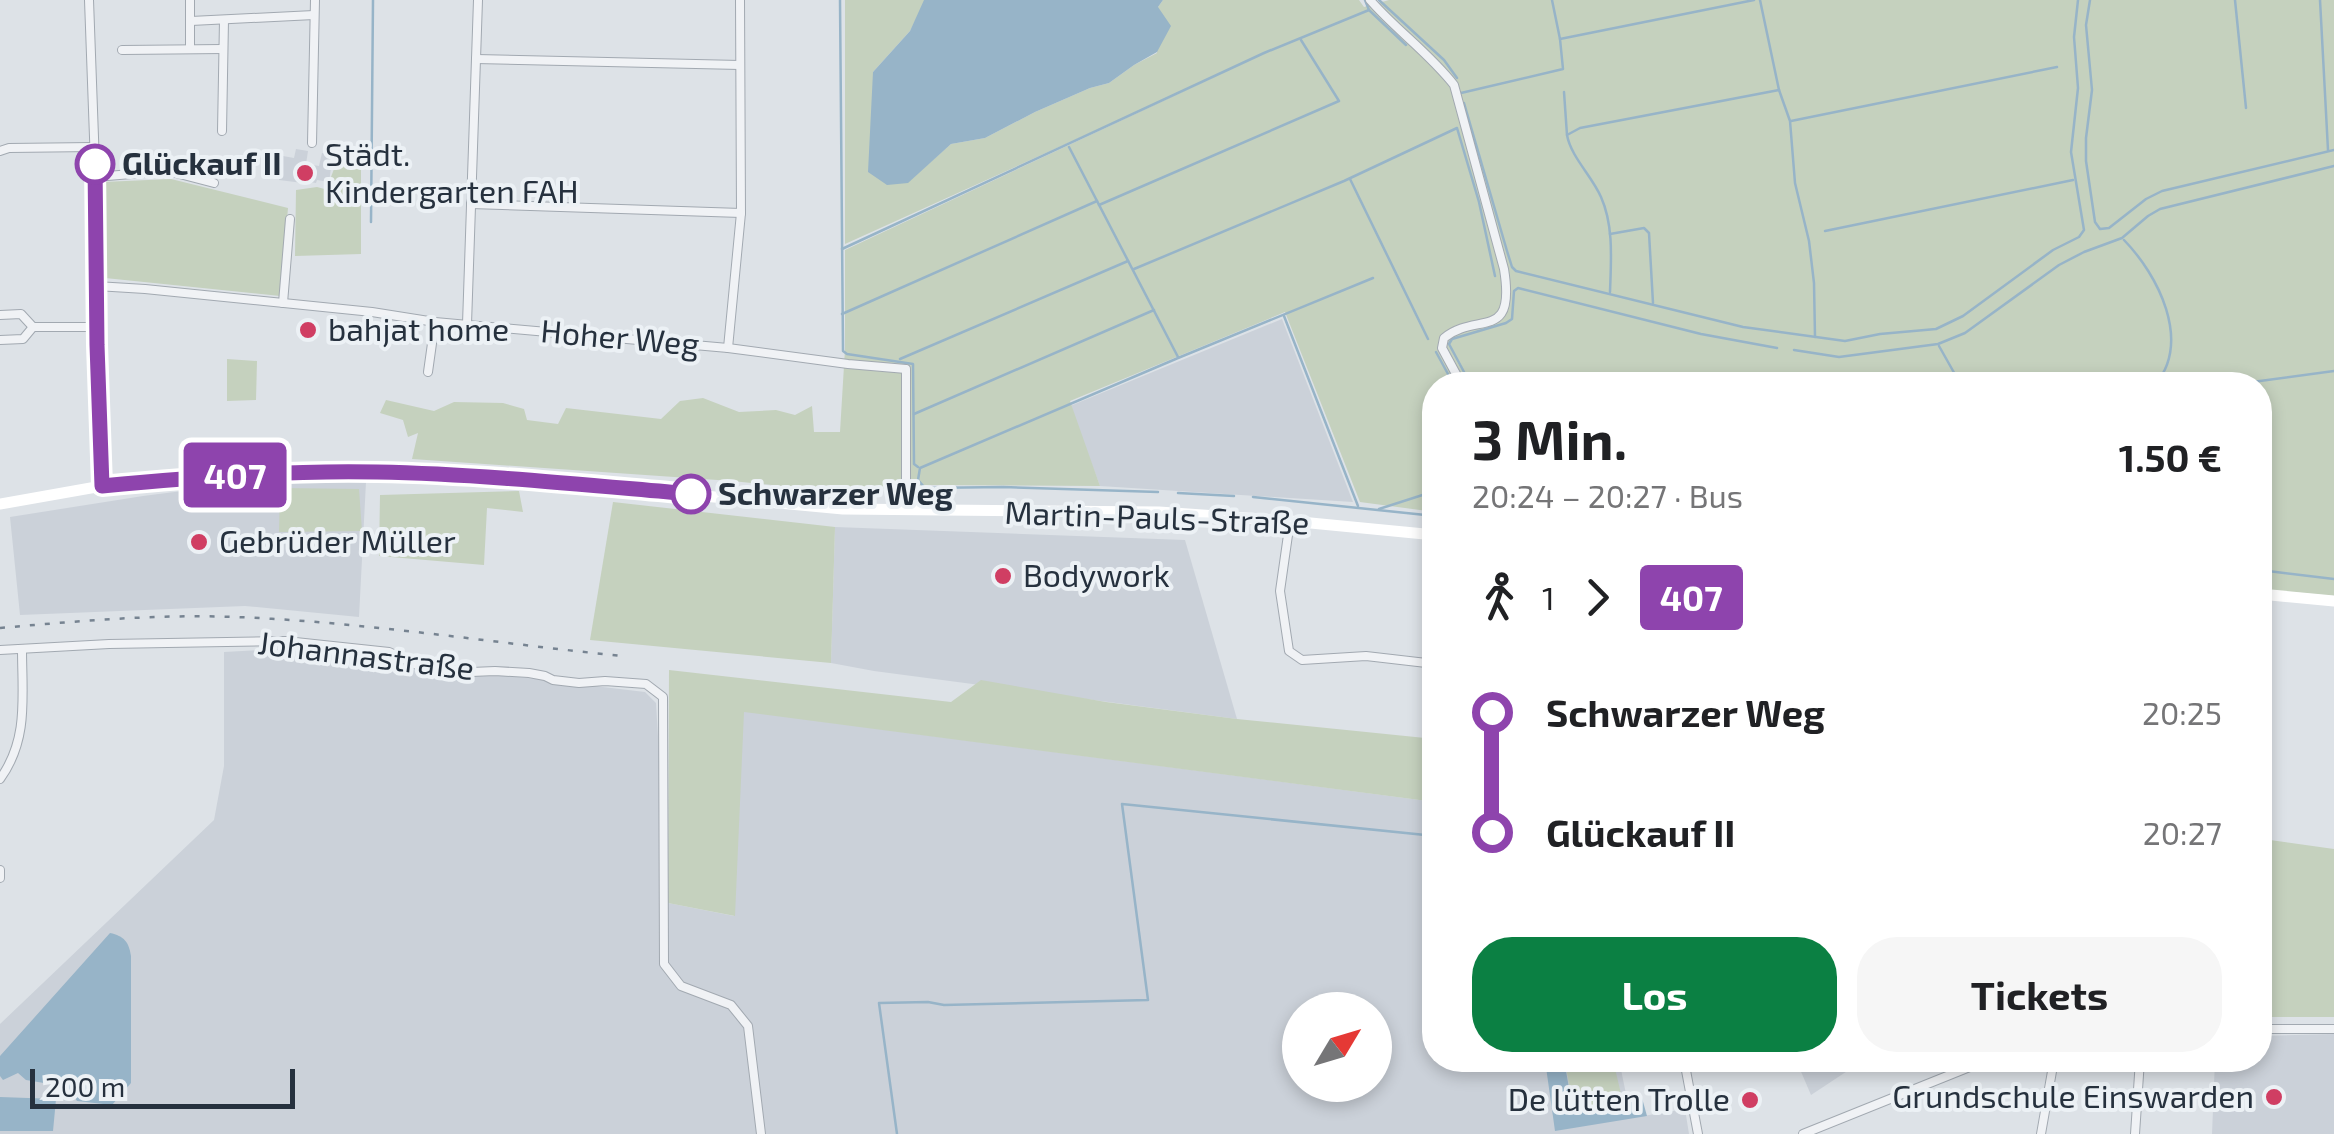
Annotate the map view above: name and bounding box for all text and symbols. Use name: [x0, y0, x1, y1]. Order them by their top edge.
place label: Städt. Kindergarten FAH: [325, 134, 579, 209]
place label: Glückauf II: [122, 143, 282, 181]
marker: Glückauf II: [76, 145, 114, 183]
marker: Städt. Kindergarten FAH: [294, 162, 316, 184]
place label: bahjat home: [328, 309, 509, 348]
street label: Hoher Weg: [539, 310, 701, 362]
marker: bahjat home: [297, 319, 319, 341]
text: 3 Min.: [1472, 405, 1627, 471]
text: 1.50 €: [2119, 434, 2222, 480]
line badge: 407: [178, 442, 292, 508]
text: 407: [204, 454, 266, 496]
place label: Schwarzer Weg: [718, 473, 954, 511]
marker: Schwarzer Weg: [672, 475, 710, 513]
text: 20:24 – 20:27 · Bus: [1472, 476, 1743, 514]
street label: Martin-Pauls-Straße: [1004, 492, 1310, 540]
place label: Gebrüder Müller: [219, 521, 456, 559]
marker: Gebrüder Müller: [188, 531, 210, 553]
place label: Bodywork: [1023, 555, 1170, 593]
marker: Bodywork: [992, 565, 1014, 587]
icon: walk: [1472, 570, 1527, 625]
icon: forward: [1570, 570, 1625, 625]
text: 407: [1660, 576, 1723, 618]
text: 1: [1542, 578, 1555, 616]
street label: Johannastraße: [256, 622, 477, 686]
text: Schwarzer Weg: [1546, 689, 1825, 735]
text: 20:25: [2142, 693, 2222, 731]
text: Glückauf II: [1546, 809, 1735, 855]
text: 20:27: [2143, 813, 2222, 851]
button: Los: [1472, 937, 1837, 1052]
button: Tickets: [1857, 937, 2222, 1052]
north arrow: [1282, 992, 1392, 1102]
map controls: [1282, 992, 1392, 1102]
scale bar: [30, 1064, 295, 1108]
text: 200 m: [45, 1069, 125, 1103]
place label: Grundschule Einswarden: [1892, 1076, 2254, 1114]
place label: De lütten Trolle: [1508, 1079, 1730, 1117]
marker: Grundschule Einswarden: [2263, 1086, 2285, 1108]
marker: De lütten Trolle: [1739, 1089, 1761, 1111]

